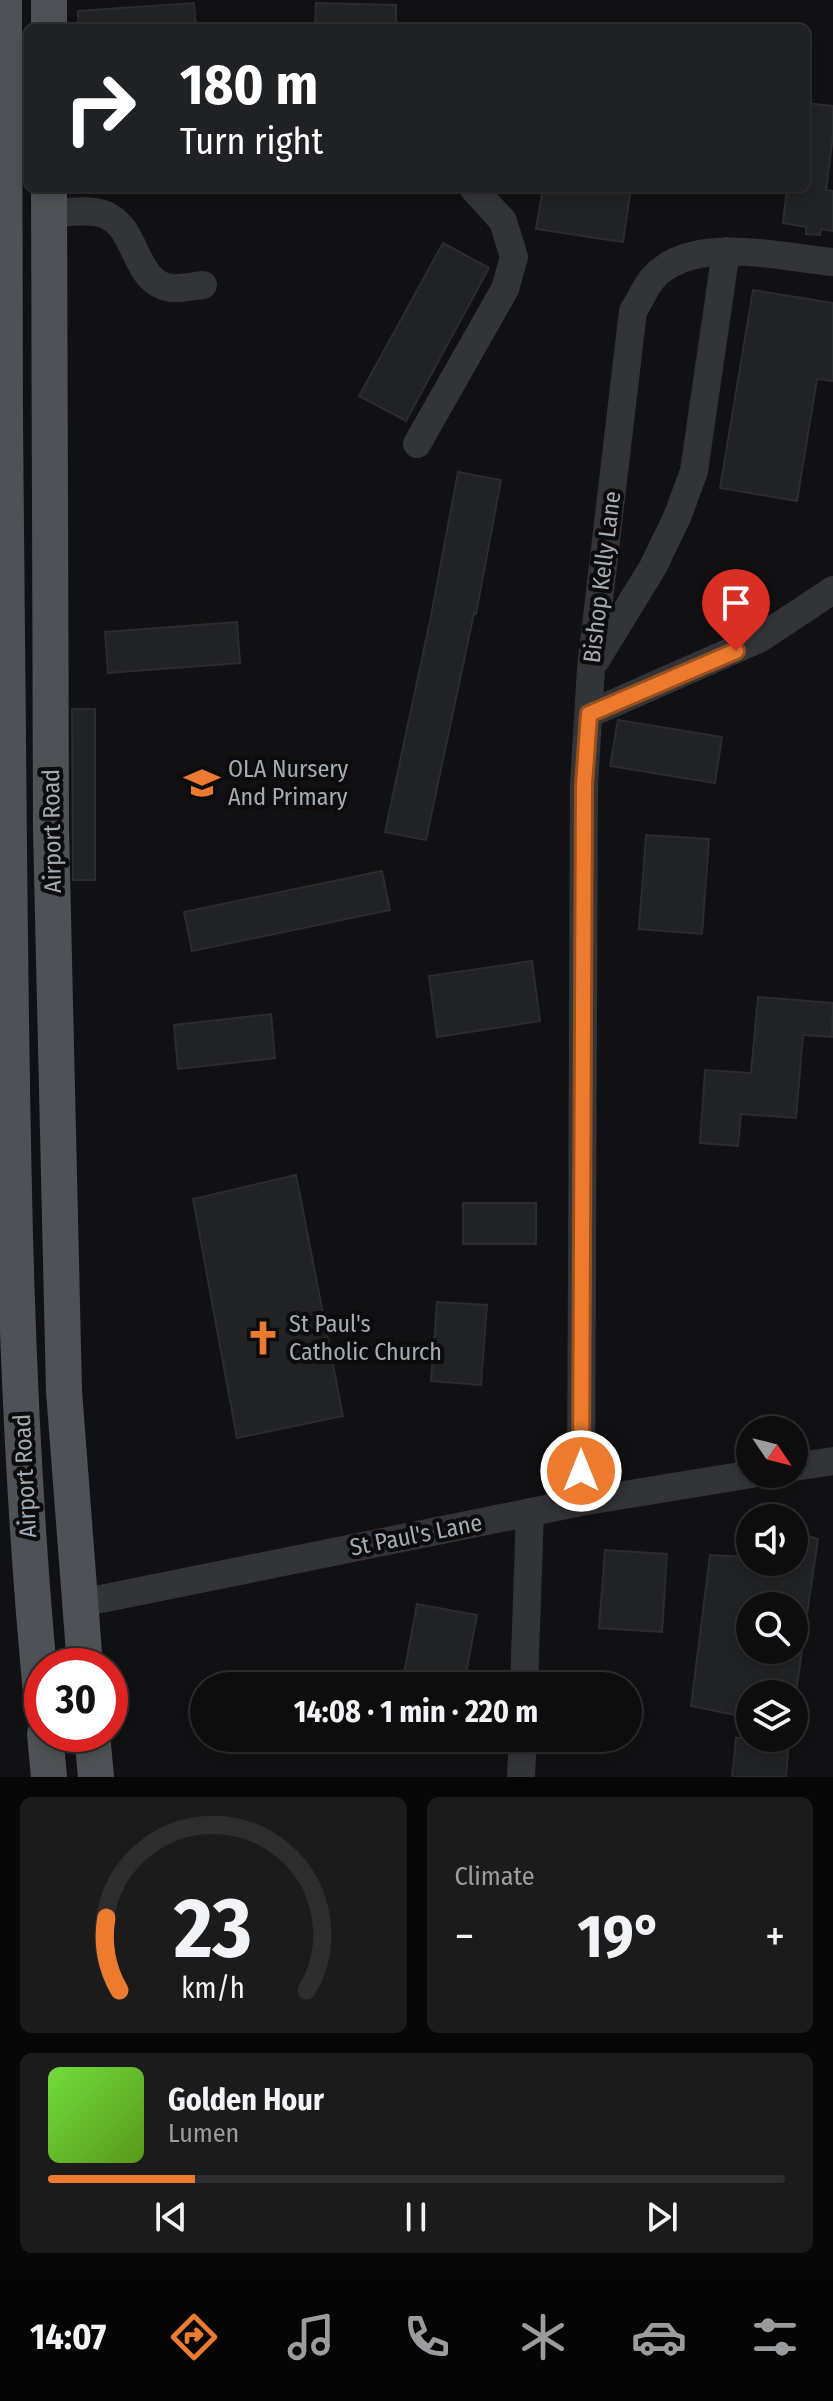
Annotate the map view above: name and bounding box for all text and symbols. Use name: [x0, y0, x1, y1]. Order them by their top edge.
text: 180 m: [180, 52, 318, 119]
icon: right: [48, 56, 152, 160]
text: Turn right: [180, 120, 323, 164]
street label: Bishop Kelly Lane: [578, 490, 626, 664]
pin: [702, 569, 770, 651]
icon: arrive: [714, 581, 758, 625]
place label: OLA Nursery And Primary: [228, 755, 349, 811]
school or university icon: OLA Nursery And Primary: [183, 764, 221, 802]
street label: Airport Road: [37, 769, 67, 893]
place label: St Paul's Catholic Church: [289, 1310, 442, 1366]
church icon: St Paul's Catholic Church: [244, 1319, 282, 1357]
street label: Airport Road: [8, 1413, 42, 1539]
north arrow: [736, 1416, 808, 1488]
map controls: [736, 1416, 808, 1752]
position arrow: [539, 1429, 623, 1513]
button: sound: [736, 1504, 808, 1576]
street label: St Paul's Lane: [347, 1508, 485, 1562]
button: search: [736, 1592, 808, 1664]
speed limit sign: 30: [24, 1648, 128, 1752]
button: layers: [736, 1680, 808, 1752]
text: 14:08 · 1 min · 220 m: [294, 1694, 538, 1730]
text: Climate: [455, 1861, 535, 1892]
text: 23: [173, 1879, 252, 1979]
text: 19°: [577, 1901, 662, 1973]
text: −: [455, 1910, 474, 1963]
text: +: [765, 1910, 785, 1963]
text: km/h: [181, 1971, 245, 2006]
text: Golden Hour: [168, 2082, 324, 2118]
text: Lumen: [168, 2118, 239, 2149]
icon: previous: [149, 2195, 193, 2239]
icon: pause: [394, 2195, 438, 2239]
icon: next: [640, 2195, 684, 2239]
icon: directions: [166, 2309, 222, 2365]
icon: music: [283, 2309, 339, 2365]
icon: phone: [399, 2309, 455, 2365]
icon: climate: [515, 2309, 571, 2365]
icon: car: [631, 2309, 687, 2365]
icon: filters: [747, 2309, 803, 2365]
text: 14:07: [30, 2315, 106, 2359]

